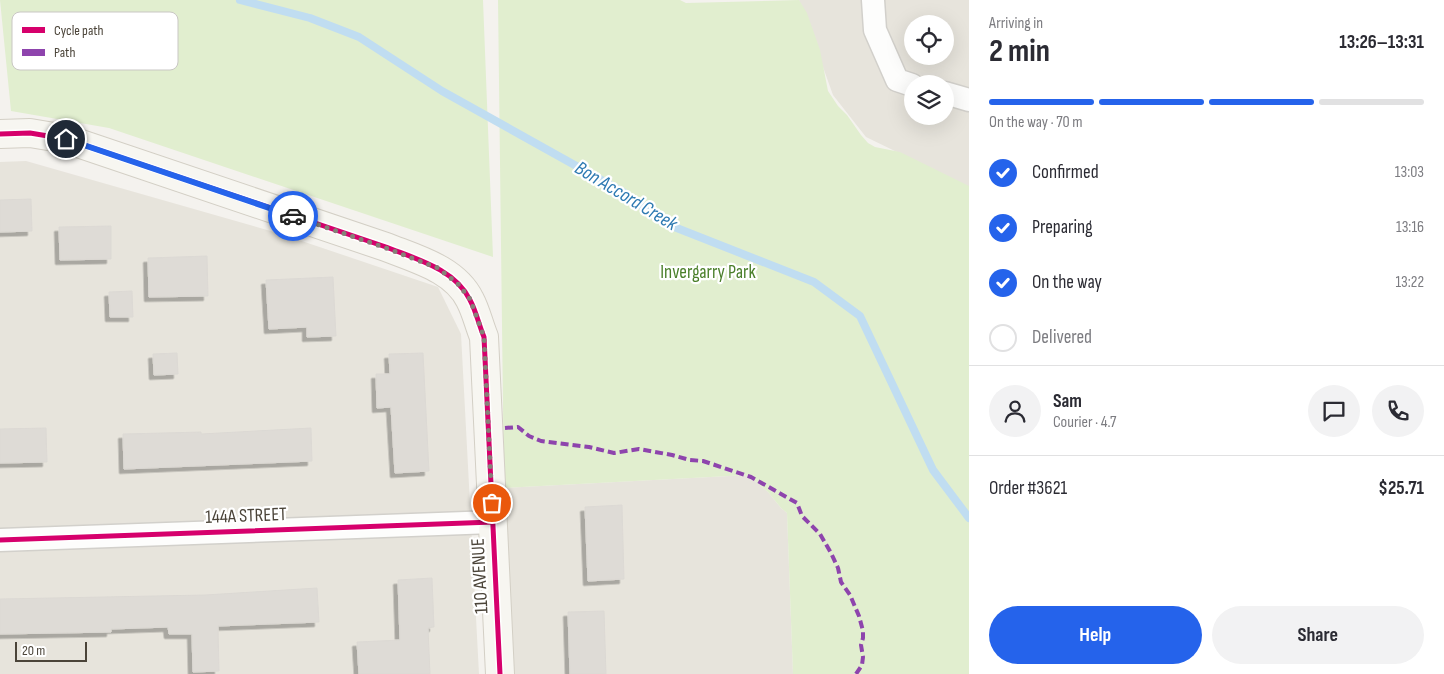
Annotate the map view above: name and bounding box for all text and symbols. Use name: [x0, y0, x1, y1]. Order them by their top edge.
legend: [12, 12, 178, 70]
text: Arriving in: [989, 14, 1043, 33]
map controls: [904, 15, 954, 125]
button: locate: [904, 15, 954, 65]
text: Cycle path: [54, 22, 104, 39]
text: 13:26–13:31: [1339, 31, 1424, 54]
text: 2 min: [989, 32, 1050, 71]
text: Path: [54, 44, 75, 61]
button: layers: [904, 75, 954, 125]
text: On the way · 70 m: [989, 113, 1082, 132]
pin: [45, 118, 87, 160]
icon: home: [52, 125, 80, 153]
water label: Bon Accord Creek: [570, 156, 682, 236]
icon: check: [989, 159, 1017, 187]
text: Confirmed: [1032, 161, 1099, 184]
text: 13:03: [1395, 163, 1424, 182]
courier: [268, 191, 318, 241]
icon: car: [279, 202, 307, 230]
icon: check: [989, 214, 1017, 242]
text: Preparing: [1032, 216, 1093, 239]
text: 13:16: [1396, 218, 1424, 237]
park label: Invergarry Park: [660, 261, 757, 284]
icon: check: [989, 269, 1017, 297]
text: On the way: [1032, 271, 1102, 294]
text: 13:22: [1395, 273, 1424, 292]
text: Delivered: [1032, 326, 1092, 349]
button: person: [989, 385, 1041, 437]
button: chat: [1308, 385, 1360, 437]
button: phone: [1372, 385, 1424, 437]
text: Sam: [1053, 390, 1082, 413]
text: Courier · 4.7: [1053, 413, 1116, 432]
text: Order #3621: [989, 477, 1067, 500]
text: $25.71: [1378, 477, 1424, 500]
pin: [471, 482, 513, 524]
icon: bag: [478, 489, 506, 517]
street label: 144A STREET: [205, 503, 287, 529]
street label: 110 AVENUE: [467, 538, 493, 614]
button: Help: [989, 606, 1202, 664]
button: Share: [1212, 606, 1424, 664]
scale bar: [15, 639, 88, 662]
text: 20 m: [22, 642, 45, 659]

